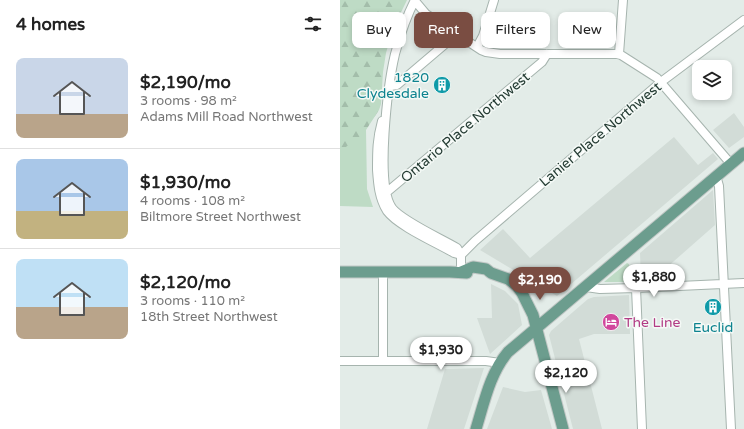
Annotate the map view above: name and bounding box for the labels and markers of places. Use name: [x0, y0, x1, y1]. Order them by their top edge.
place label: 1820 Clydesdale: [357, 69, 429, 102]
building icon: 1820 Clydesdale: [432, 75, 452, 95]
pin: $1,880: [621, 264, 687, 298]
pin: $2,190: [507, 267, 573, 301]
building icon: Euclid: [703, 297, 723, 317]
hotel icon: The Line: [601, 312, 621, 332]
place label: The Line: [624, 314, 681, 331]
place label: Euclid: [693, 319, 733, 336]
pin: $1,930: [408, 337, 474, 371]
pin: $2,120: [533, 360, 599, 394]

